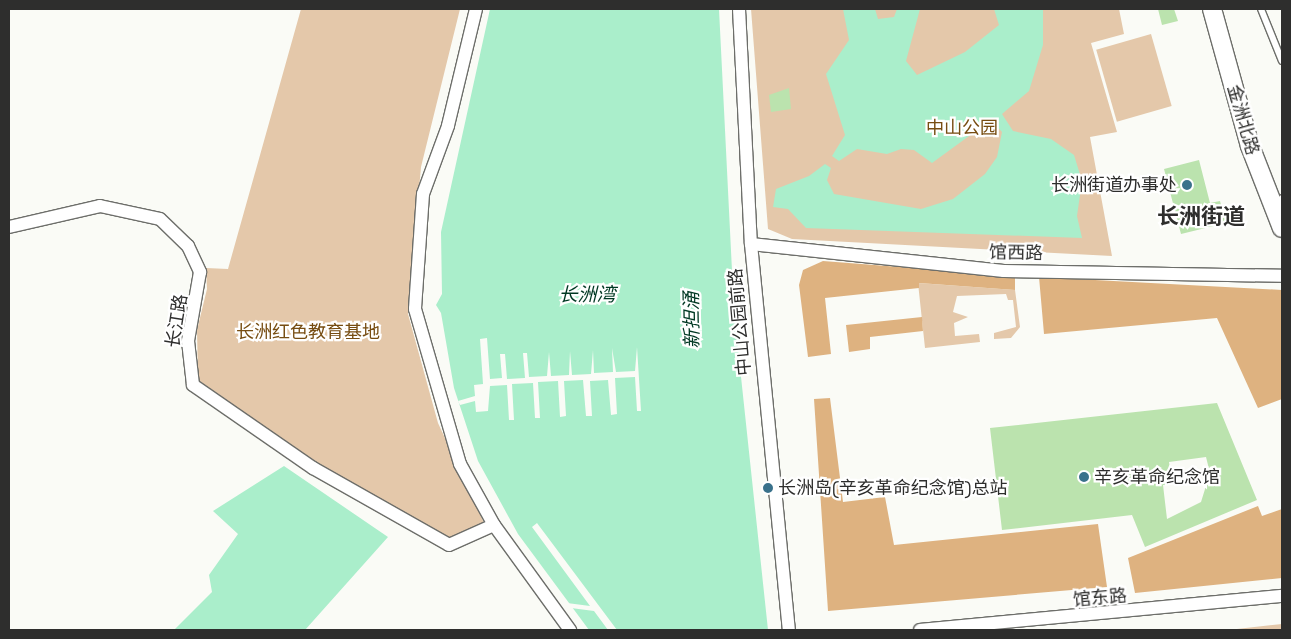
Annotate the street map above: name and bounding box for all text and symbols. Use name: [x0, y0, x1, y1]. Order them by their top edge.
street label: 金洲北路: [1223, 82, 1263, 158]
park label: 中山公园: [926, 117, 998, 139]
place label: 长洲街道办事处: [1051, 174, 1177, 196]
marker: 长洲街道办事处: [1181, 179, 1193, 191]
district label: 长洲街道: [1157, 204, 1245, 230]
street label: 馆西路: [989, 242, 1043, 264]
street label: 中山公园前路: [725, 267, 755, 377]
water label: 长洲湾: [559, 284, 615, 306]
water label: 新担涌: [680, 291, 704, 349]
street label: 长江路: [162, 293, 192, 349]
park label: 长洲红色教育基地: [236, 321, 380, 343]
place label: 辛亥革命纪念馆: [1094, 466, 1220, 488]
marker: 辛亥革命纪念馆: [1078, 471, 1090, 483]
place label: 长洲岛(辛亥革命纪念馆)总站: [778, 477, 1008, 499]
marker: 长洲岛(辛亥革命纪念馆)总站: [762, 482, 774, 494]
street label: 馆东路: [1072, 585, 1128, 611]

